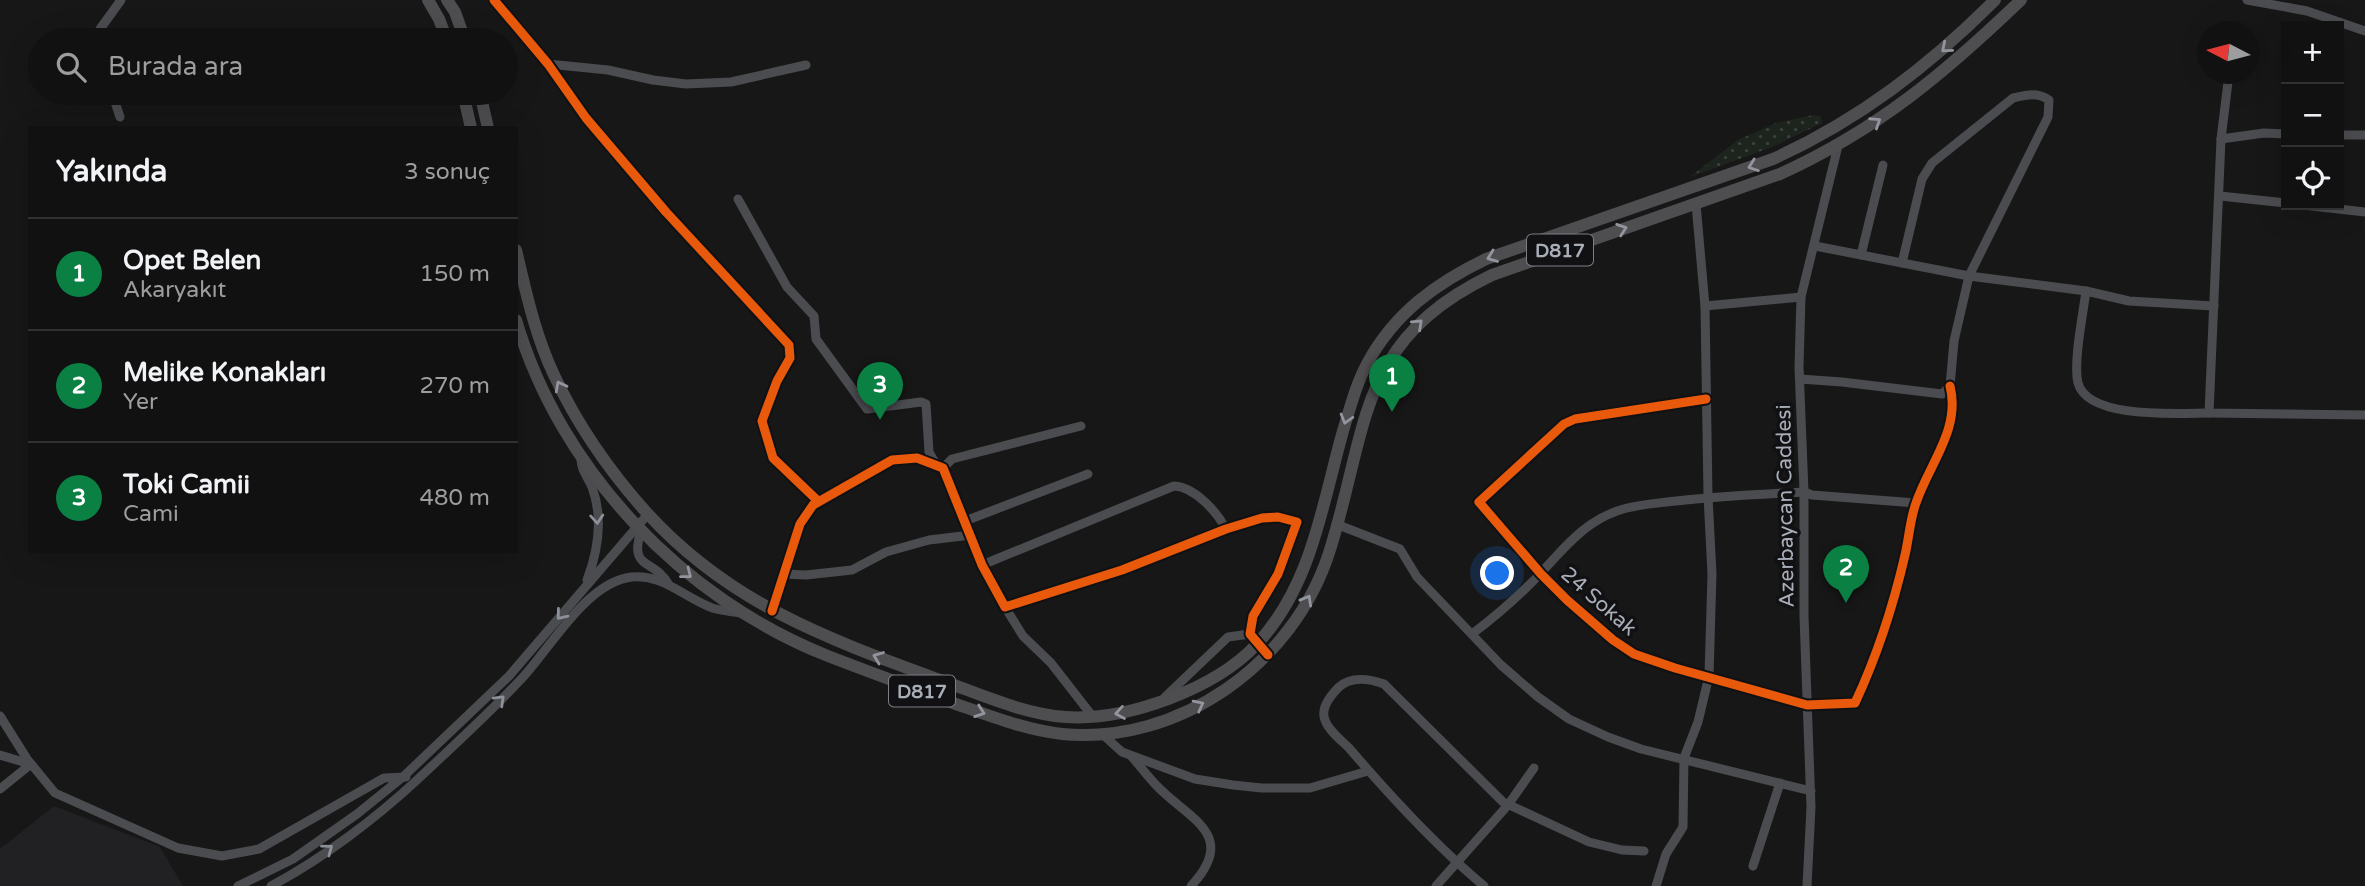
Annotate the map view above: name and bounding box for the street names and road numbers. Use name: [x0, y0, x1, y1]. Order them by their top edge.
road number: D817: [1527, 234, 1593, 266]
street label: Azerbaycan Caddesi: [1771, 404, 1800, 608]
street label: 24 Sokak: [1556, 562, 1642, 641]
road number: D817: [889, 676, 955, 706]

